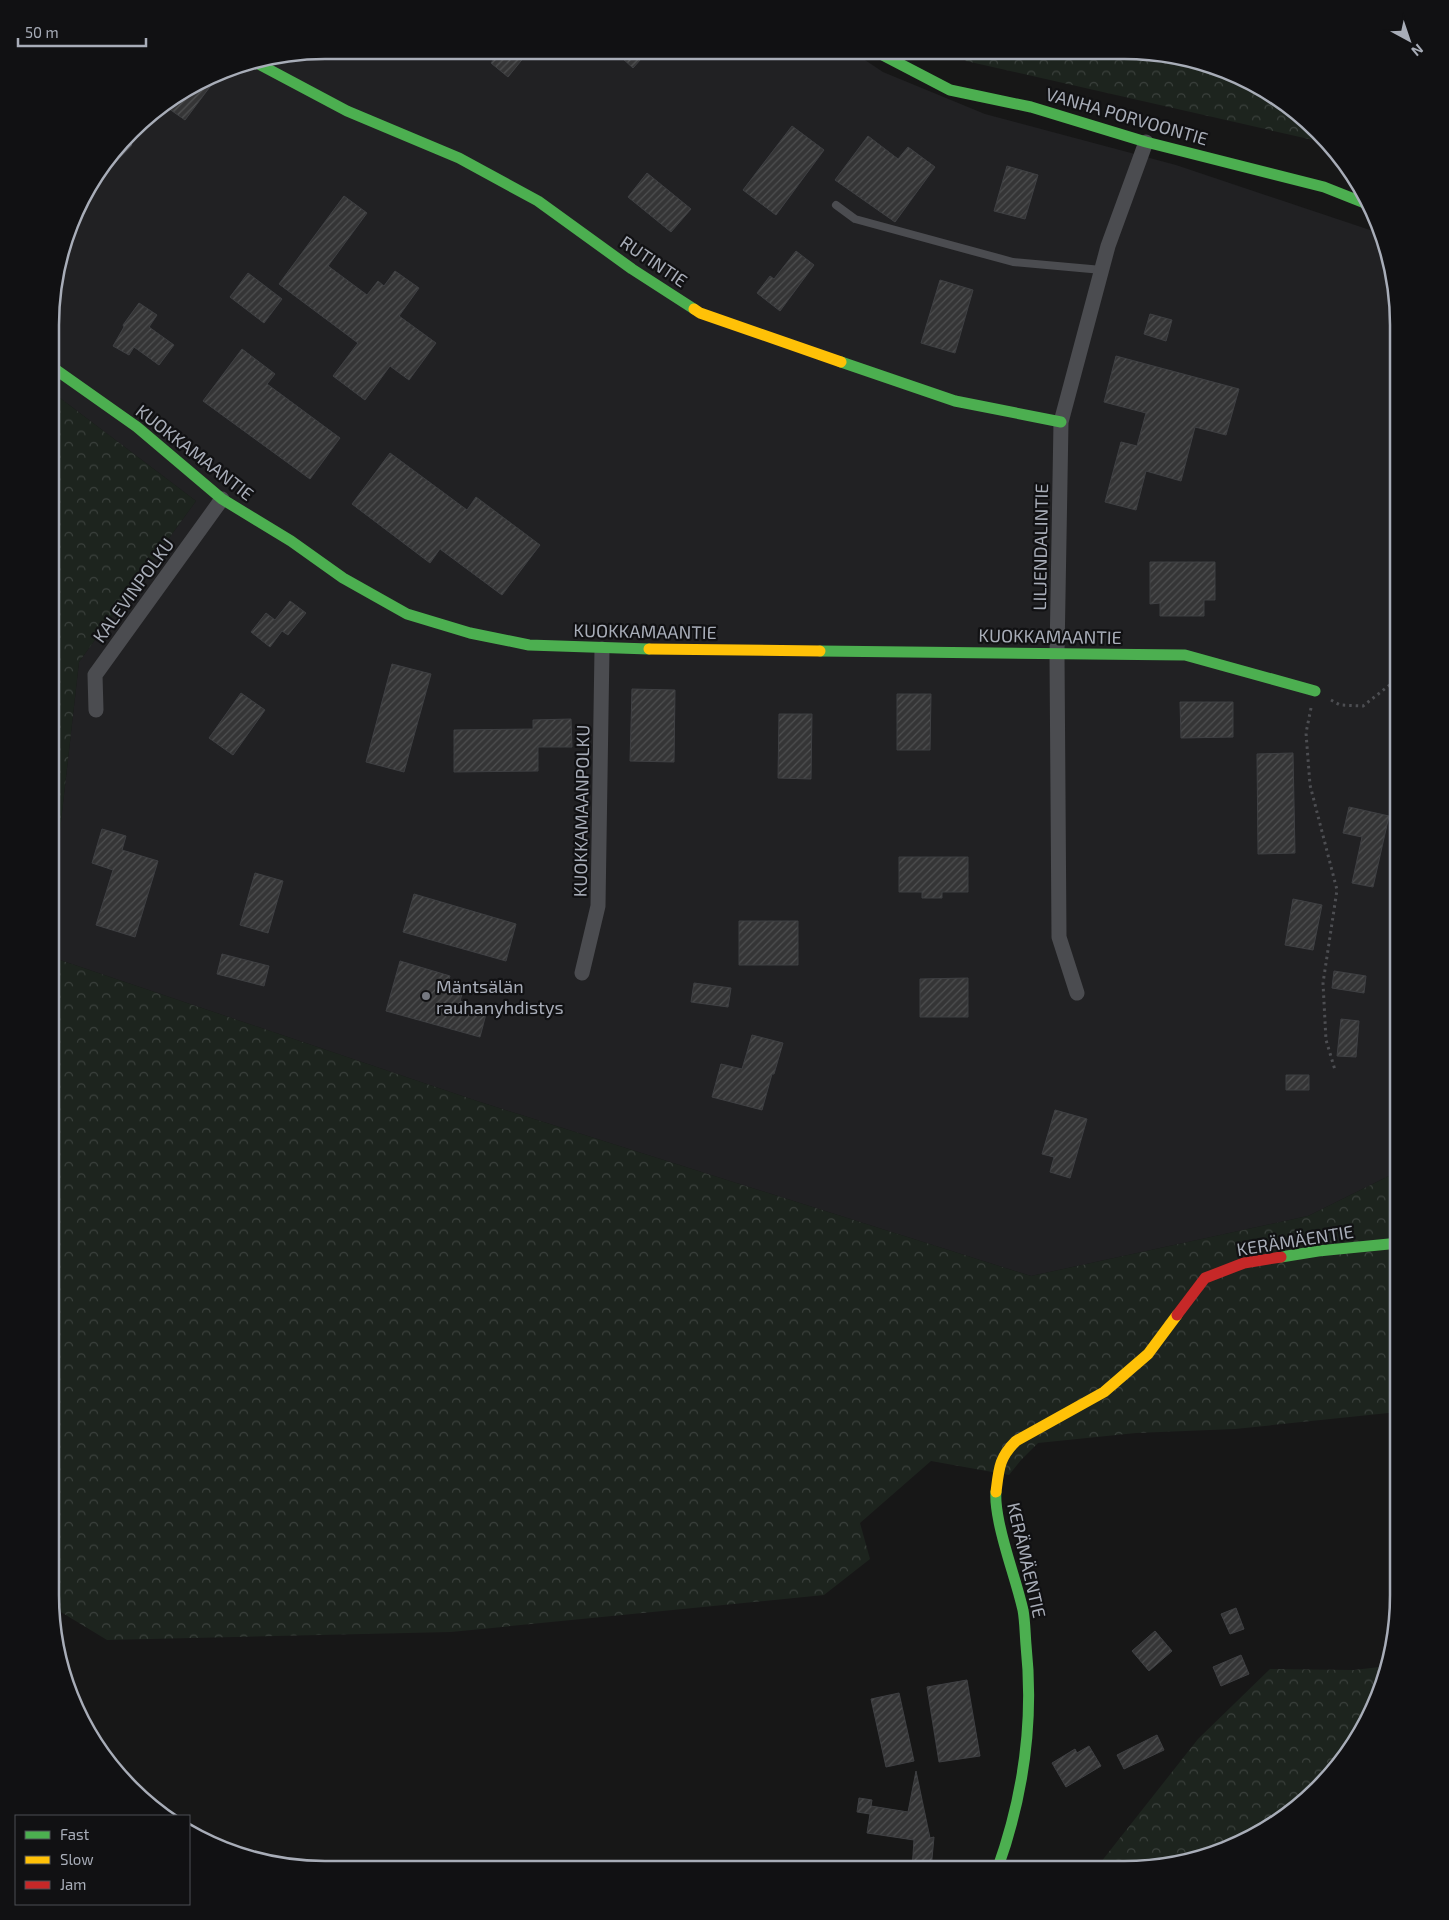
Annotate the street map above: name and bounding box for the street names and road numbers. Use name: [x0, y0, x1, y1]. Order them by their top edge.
street label: VANHA PORVOONTIE: [1043, 82, 1211, 150]
street label: RUTINTIE: [616, 231, 692, 291]
street label: KUOKKAMAANTIE: [132, 399, 258, 505]
street label: LILJENDALINTIE: [1028, 483, 1052, 611]
street label: KALEVINPOLKU: [88, 533, 178, 647]
street label: KUOKKAMAANTIE: [573, 619, 717, 643]
street label: KUOKKAMAANTIE: [978, 624, 1122, 648]
street label: KUOKKAMAANPOLKU: [568, 725, 594, 897]
street label: KERÄMÄENTIE: [1235, 1220, 1355, 1260]
street label: KERÄMÄENTIE: [1003, 1500, 1051, 1620]

